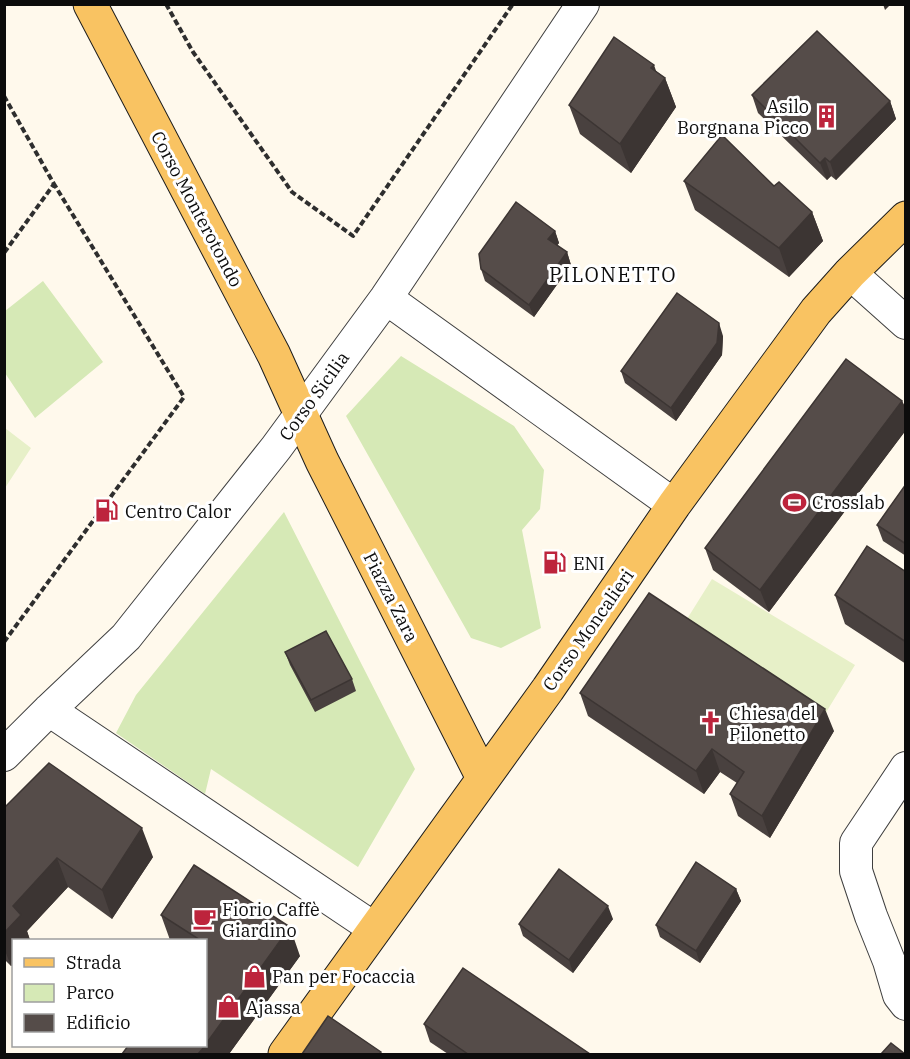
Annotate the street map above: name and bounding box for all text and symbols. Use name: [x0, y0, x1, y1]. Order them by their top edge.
place label: Asilo Borgnana Picco: [677, 95, 809, 139]
building icon: Asilo Borgnana Picco: [814, 103, 840, 129]
street label: Corso Monterotondo: [146, 127, 248, 291]
district label: PILONETTO: [549, 261, 677, 288]
street label: Corso Sicilia: [274, 347, 354, 445]
sports icon: Crosslab: [781, 489, 807, 515]
place label: Crosslab: [812, 491, 885, 514]
fuel station icon: Centro Calor: [94, 498, 120, 524]
place label: Centro Calor: [125, 500, 231, 523]
street label: Piazza Zara: [358, 548, 424, 646]
fuel station icon: ENI: [542, 550, 568, 576]
place label: ENI: [573, 552, 605, 575]
street label: Corso Moncalieri: [537, 564, 639, 695]
place label: Chiesa del Pilonetto: [729, 702, 816, 746]
church icon: Chiesa del Pilonetto: [698, 710, 724, 736]
place label: Fiorio Caffè Giardino: [222, 898, 320, 942]
cafe icon: Fiorio Caffè Giardino: [191, 906, 217, 932]
legend: [12, 939, 207, 1047]
text: Strada: [66, 951, 122, 974]
shop icon: Pan per Focaccia: [241, 963, 267, 989]
place label: Pan per Focaccia: [272, 965, 416, 988]
text: Parco: [66, 981, 114, 1004]
shop icon: Ajassa: [215, 994, 241, 1020]
place label: Ajassa: [246, 996, 301, 1019]
text: Edificio: [66, 1011, 130, 1034]

